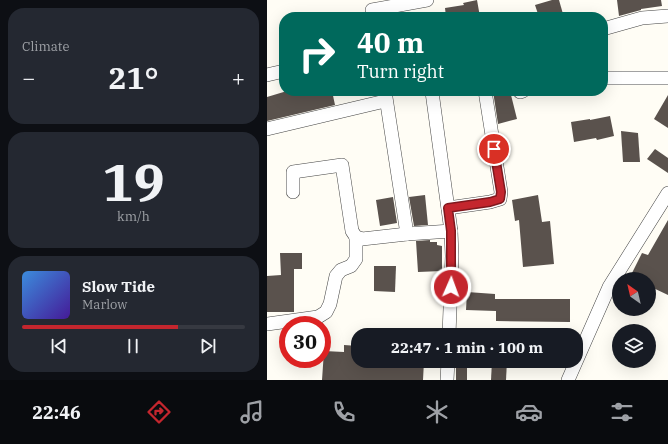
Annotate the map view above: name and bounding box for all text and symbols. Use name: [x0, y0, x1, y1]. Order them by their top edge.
text: 40 m: [357, 24, 424, 61]
icon: right: [291, 28, 343, 80]
text: Climate: [22, 38, 69, 55]
text: 21°: [108, 58, 159, 97]
text: Turn right: [357, 60, 444, 83]
text: −: [22, 63, 35, 92]
text: +: [232, 63, 245, 92]
pin: [477, 132, 511, 166]
icon: arrive: [483, 138, 505, 160]
text: 19: [102, 148, 165, 215]
text: km/h: [117, 208, 150, 225]
position arrow: [430, 266, 472, 308]
north arrow: [612, 272, 656, 316]
map controls: [612, 272, 656, 368]
text: Slow Tide: [82, 277, 155, 296]
text: Marlow: [82, 296, 127, 313]
speed limit sign: 30: [279, 316, 331, 368]
button: layers: [612, 324, 656, 368]
icon: previous: [48, 335, 70, 357]
icon: pause: [122, 335, 144, 357]
icon: next: [197, 335, 219, 357]
text: 22:47 · 1 min · 100 m: [391, 338, 543, 357]
icon: directions: [145, 398, 173, 426]
icon: music: [238, 398, 266, 426]
icon: phone: [330, 398, 358, 426]
icon: climate: [423, 398, 451, 426]
icon: car: [515, 398, 543, 426]
icon: filters: [608, 398, 636, 426]
text: 22:46: [32, 401, 81, 424]

